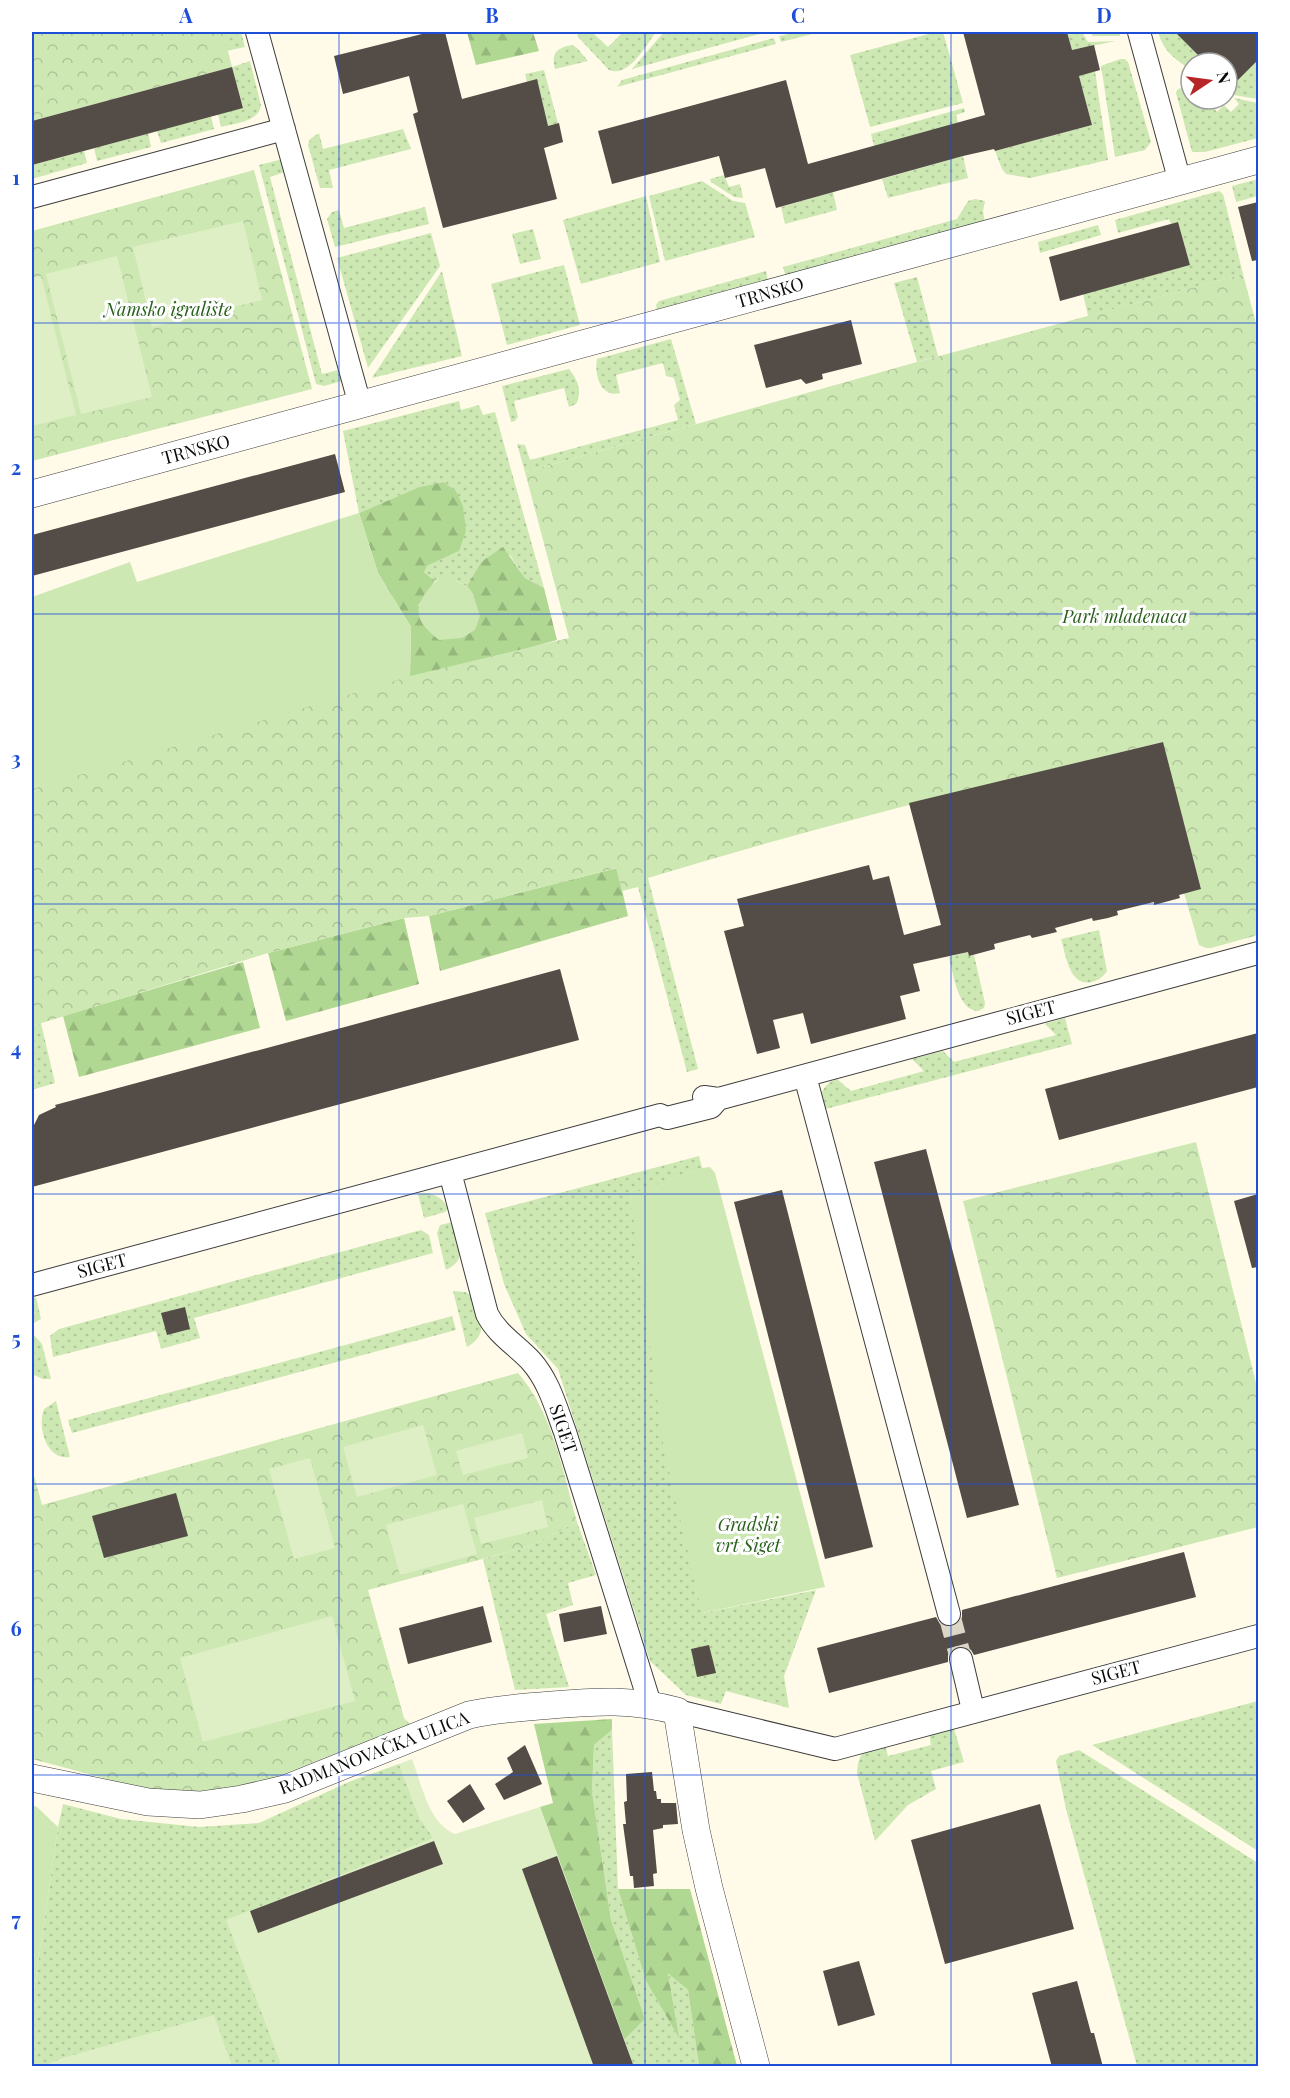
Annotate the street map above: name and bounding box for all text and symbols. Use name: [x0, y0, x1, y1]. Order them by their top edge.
text: A: [178, 1, 193, 28]
text: B: [485, 1, 499, 28]
text: C: [791, 1, 805, 28]
text: D: [1096, 1, 1112, 28]
north arrow: [1179, 51, 1239, 111]
text: N: [1213, 70, 1236, 86]
text: 1: [12, 163, 20, 190]
street label: TRNSKO: [733, 271, 806, 313]
park label: Namsko igralište: [102, 297, 232, 321]
street label: TRNSKO: [159, 428, 232, 470]
text: 2: [11, 453, 21, 480]
park label: Park mladenaca: [1062, 604, 1187, 628]
text: 3: [11, 744, 21, 771]
street label: SIGET: [1003, 994, 1058, 1030]
text: 4: [11, 1034, 21, 1061]
street label: SIGET: [74, 1247, 129, 1283]
text: 5: [11, 1324, 21, 1351]
street label: SIGET: [544, 1401, 584, 1456]
park label: Gradski vrt Siget: [715, 1512, 782, 1557]
text: 6: [10, 1614, 22, 1641]
street label: SIGET: [1088, 1654, 1143, 1690]
street label: RADMANOVAČKA ULICA: [275, 1704, 473, 1799]
text: 7: [11, 1905, 21, 1932]

